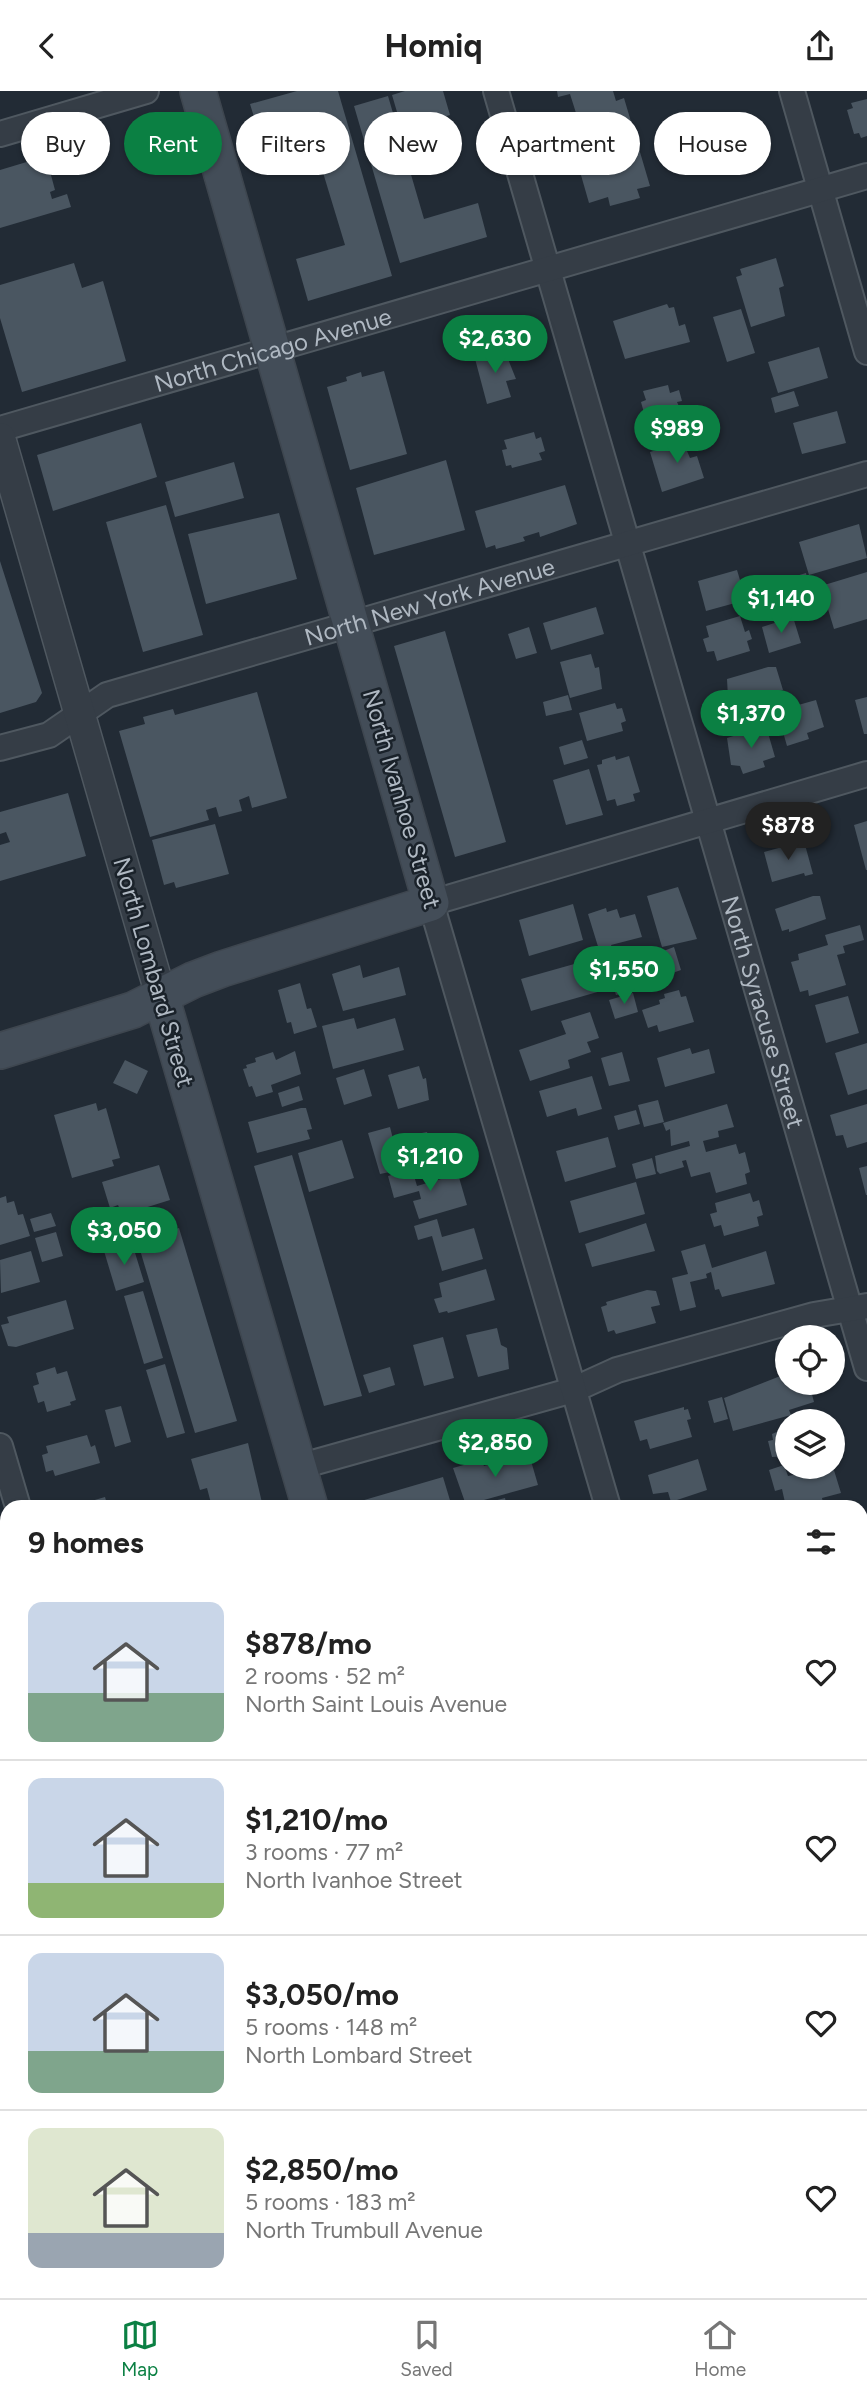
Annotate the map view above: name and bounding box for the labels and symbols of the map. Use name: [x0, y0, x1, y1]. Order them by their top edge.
street label: North Chicago Avenue: [151, 301, 395, 398]
pin: $2,630: [438, 315, 552, 375]
pin: $989: [636, 405, 718, 465]
street label: North New York Avenue: [301, 551, 558, 651]
pin: $1,140: [724, 575, 838, 635]
street label: North Ivanhoe Street: [357, 686, 447, 912]
pin: $1,370: [694, 691, 808, 750]
pin: $878: [747, 803, 829, 862]
street label: North Lombard Street: [107, 854, 201, 1090]
street label: North Syracuse Street: [716, 892, 811, 1132]
pin: $1,550: [567, 947, 681, 1006]
pin: $1,210: [373, 1133, 487, 1193]
pin: $3,050: [67, 1207, 181, 1267]
pin: $2,850: [438, 1419, 552, 1479]

